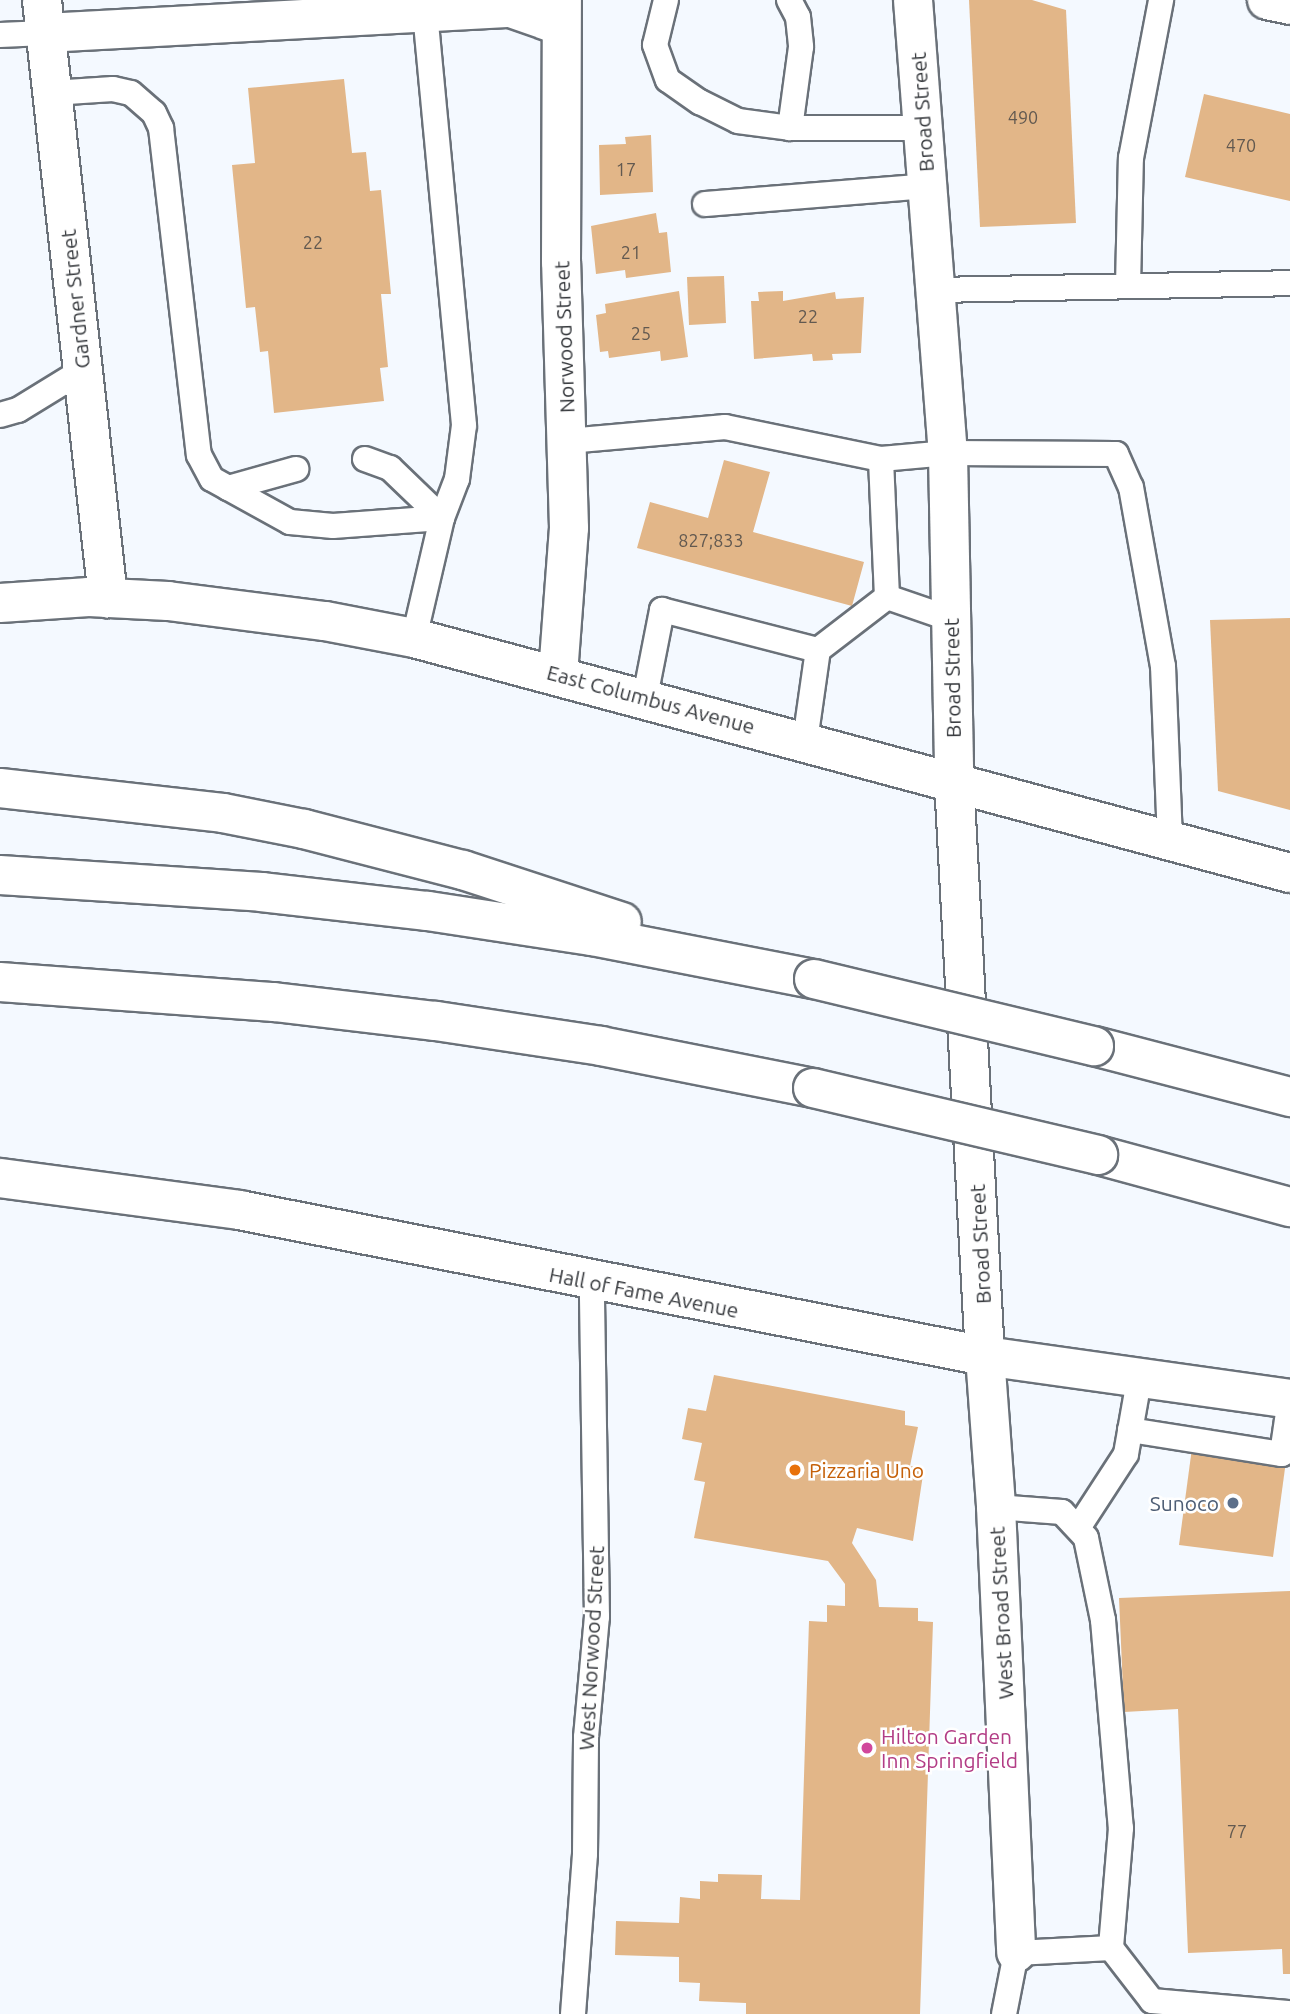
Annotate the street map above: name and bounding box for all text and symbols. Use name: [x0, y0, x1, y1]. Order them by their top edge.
street label: Broad Street: [905, 51, 939, 173]
house number: 490: [1008, 106, 1038, 128]
house number: 470: [1226, 134, 1256, 156]
house number: 17: [616, 158, 636, 180]
street label: Gardner Street: [55, 228, 95, 370]
house number: 22: [303, 231, 323, 253]
house number: 21: [621, 241, 641, 263]
street label: Norwood Street: [549, 260, 579, 414]
house number: 22: [798, 305, 818, 327]
house number: 25: [631, 322, 651, 344]
house number: 827;833: [678, 529, 744, 551]
street label: Broad Street: [938, 618, 966, 738]
street label: East Columbus Avenue: [544, 659, 758, 739]
street label: Broad Street: [964, 1183, 996, 1305]
street label: Hall of Fame Avenue: [547, 1261, 741, 1323]
place label: Pizzaria Uno: [809, 1457, 924, 1483]
marker: Pizzaria Uno: [787, 1462, 803, 1478]
place label: Sunoco: [1150, 1490, 1219, 1516]
marker: Sunoco: [1225, 1495, 1241, 1511]
street label: West Broad Street: [984, 1526, 1018, 1700]
street label: West Norwood Street: [573, 1545, 609, 1751]
place label: Hilton Garden Inn Springfield: [881, 1723, 1018, 1773]
marker: Hilton Garden Inn Springfield: [859, 1740, 875, 1756]
house number: 77: [1227, 1820, 1247, 1842]

